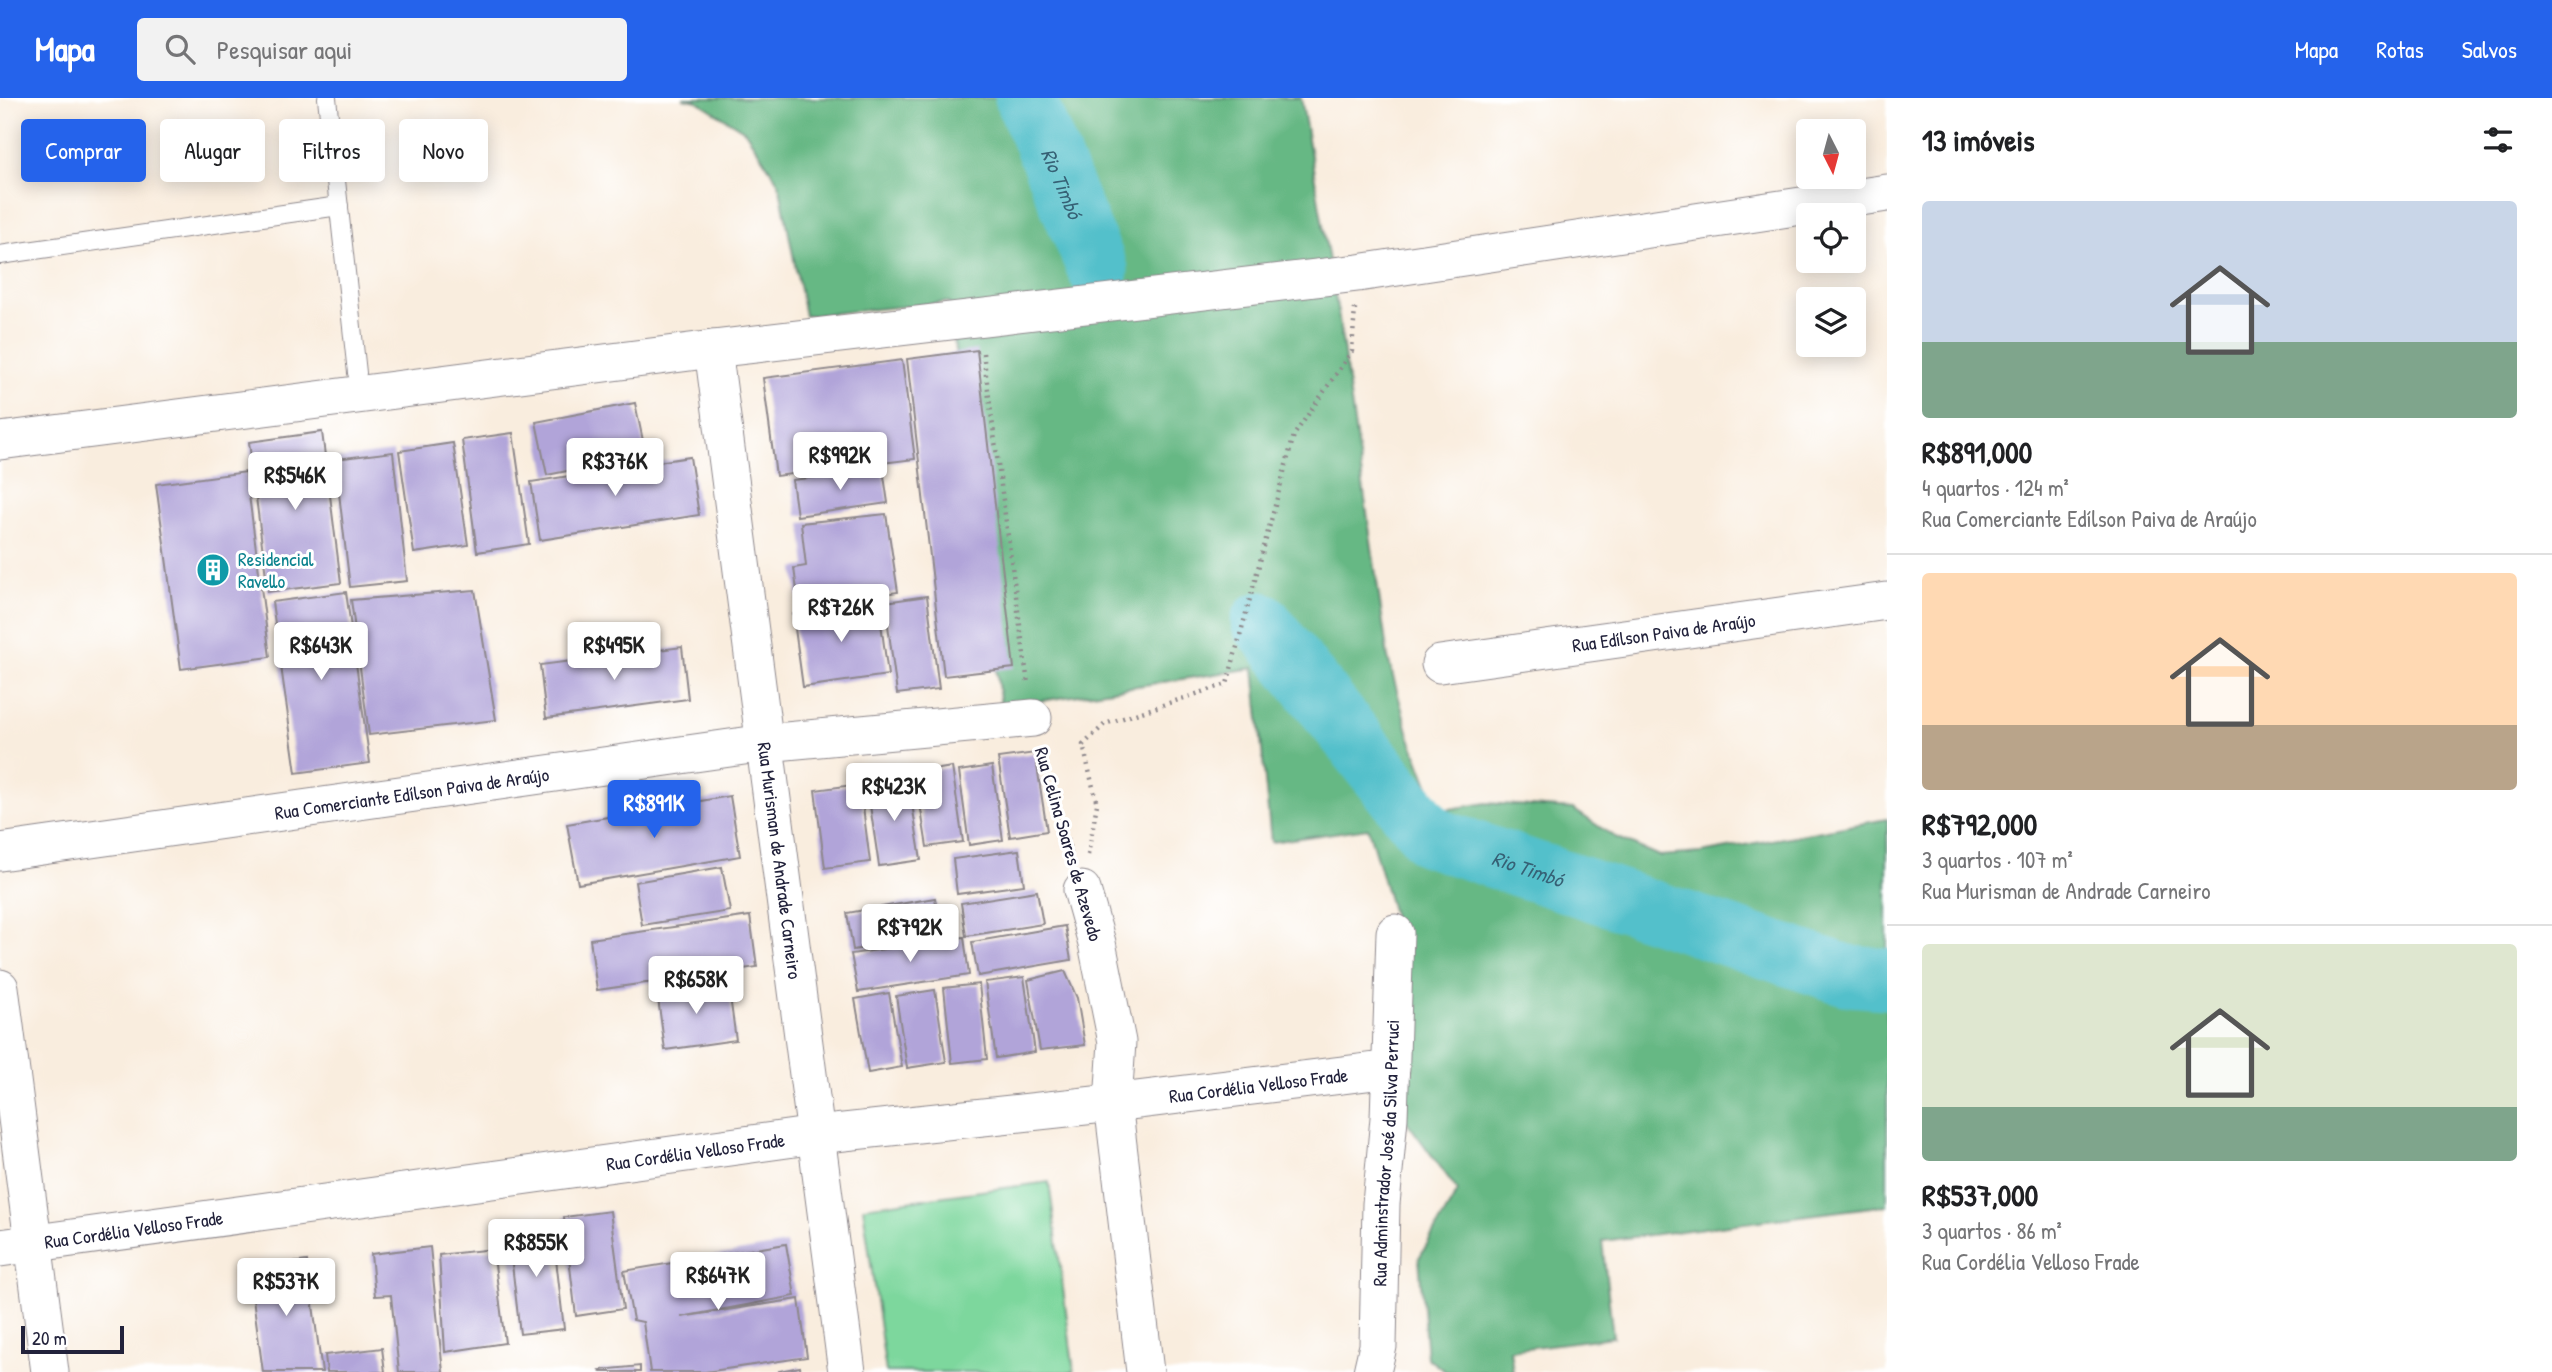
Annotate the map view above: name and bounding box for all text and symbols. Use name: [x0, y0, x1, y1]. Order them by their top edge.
search box: [137, 18, 627, 81]
text: Mapa: [35, 27, 95, 71]
icon: search: [161, 30, 199, 68]
text: Pesquisar aqui: [217, 32, 352, 67]
text: Mapa: [2295, 33, 2338, 65]
text: Rotas: [2376, 33, 2424, 65]
text: Salvos: [2462, 33, 2517, 65]
chip: Comprar: [21, 119, 146, 182]
chip: Alugar: [160, 119, 265, 182]
chip: Filtros: [279, 119, 385, 182]
chip: Novo: [399, 119, 488, 182]
north arrow: [1796, 119, 1866, 189]
map controls: [1796, 119, 1866, 357]
text: 13 imóveis: [1922, 120, 2035, 160]
icon: filters: [2479, 121, 2517, 159]
water label: Rio Timbó: [1034, 144, 1090, 224]
button: locate: [1796, 203, 1866, 273]
icon: home: [2157, 247, 2283, 373]
button: layers: [1796, 287, 1866, 357]
pin: R$992K: [783, 432, 897, 492]
text: R$891,000: [1922, 432, 2032, 472]
pin: R$376K: [558, 438, 672, 498]
text: R$992K: [809, 439, 871, 470]
text: R$376K: [583, 445, 648, 476]
pin: R$546K: [238, 452, 352, 512]
text: R$546K: [264, 459, 326, 490]
text: 4 quartos · 124 m²: [1922, 472, 2069, 503]
text: Rua Comerciante Edílson Paiva de Araújo: [1922, 503, 2257, 534]
place label: Residencial Ravello: [238, 546, 314, 594]
building icon: Residencial Ravello: [194, 551, 232, 589]
pin: R$726K: [784, 584, 898, 644]
text: R$726K: [808, 591, 874, 622]
street label: Rua Edílson Paiva de Araújo: [1571, 607, 1757, 658]
icon: home: [2157, 619, 2283, 745]
pin: R$643K: [264, 622, 378, 682]
pin: R$495K: [557, 622, 671, 682]
text: R$643K: [290, 629, 352, 660]
text: R$495K: [584, 629, 644, 660]
street label: Rua Murisman de Andrade Carneiro: [752, 741, 808, 981]
street label: Rua Celina Soares de Azevedo: [1029, 744, 1109, 944]
street label: Rua Comerciante Edílson Paiva de Araújo: [273, 761, 551, 826]
pin: R$423K: [837, 764, 951, 823]
text: R$423K: [862, 770, 926, 801]
pin: R$891K: [597, 780, 711, 840]
text: R$891K: [624, 787, 684, 818]
text: R$792,000: [1922, 804, 2037, 844]
water label: Rio Timbó: [1488, 843, 1569, 895]
text: 3 quartos · 107 m²: [1922, 844, 2073, 875]
text: Rua Murisman de Andrade Carneiro: [1922, 875, 2211, 906]
pin: R$792K: [853, 904, 967, 964]
text: R$792K: [878, 911, 942, 942]
pin: R$658K: [639, 956, 753, 1016]
text: R$658K: [665, 963, 728, 994]
icon: home: [2157, 990, 2283, 1116]
street label: Rua Adminstrador José da Silva Perruci: [1366, 1019, 1405, 1287]
street label: Rua Cordélia Velloso Frade: [1167, 1061, 1350, 1109]
street label: Rua Cordélia Velloso Frade: [604, 1126, 787, 1177]
text: R$537,000: [1922, 1175, 2038, 1215]
street label: Rua Cordélia Velloso Frade: [43, 1204, 225, 1255]
text: 3 quartos · 86 m²: [1922, 1215, 2062, 1246]
pin: R$855K: [479, 1220, 593, 1279]
text: R$855K: [504, 1226, 568, 1257]
text: Rua Cordélia Velloso Frade: [1922, 1246, 2140, 1277]
pin: R$647K: [661, 1252, 775, 1312]
pin: R$537K: [229, 1258, 343, 1318]
text: R$647K: [686, 1259, 750, 1290]
text: R$537K: [253, 1265, 319, 1296]
scale bar: [21, 1323, 124, 1355]
text: 20 m: [32, 1325, 67, 1351]

